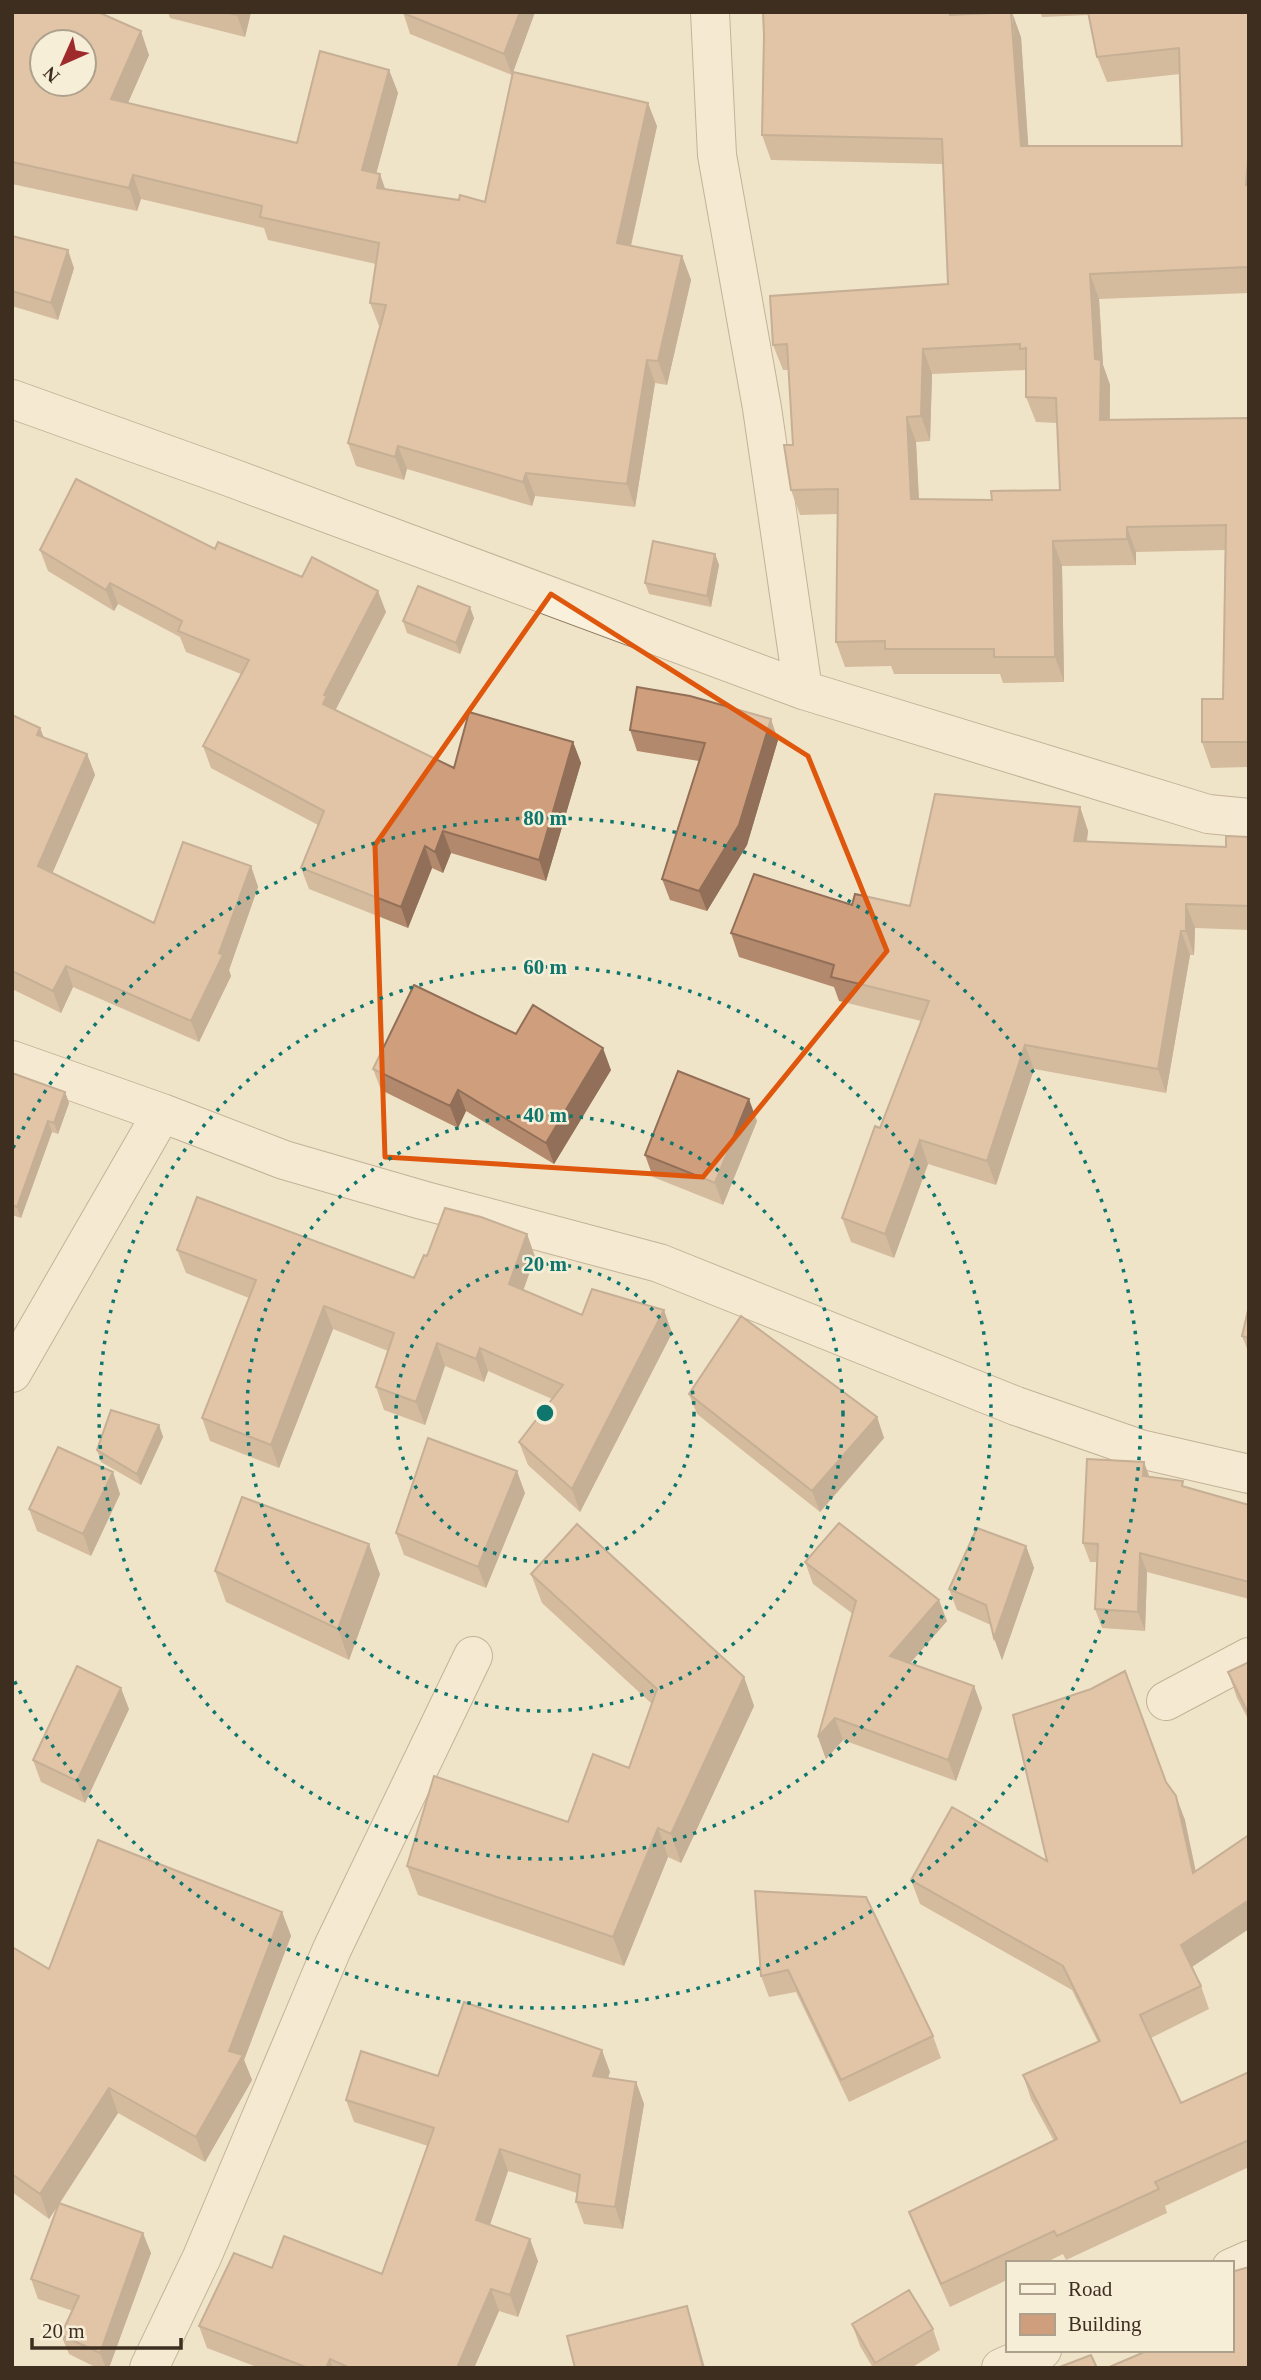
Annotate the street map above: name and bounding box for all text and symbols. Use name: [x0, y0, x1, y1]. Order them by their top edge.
north arrow: [28, 28, 98, 98]
text: N: [39, 62, 64, 87]
text: 80 m: [523, 806, 567, 830]
text: 60 m: [523, 955, 567, 979]
text: 40 m: [523, 1103, 567, 1127]
text: 20 m: [523, 1252, 567, 1276]
centre of rings: [533, 1401, 557, 1425]
legend: [1006, 2261, 1233, 2352]
text: Road: [1068, 2277, 1113, 2301]
scale bar: [32, 2306, 180, 2350]
text: Building: [1068, 2312, 1142, 2336]
text: 20 m: [42, 2319, 85, 2343]

